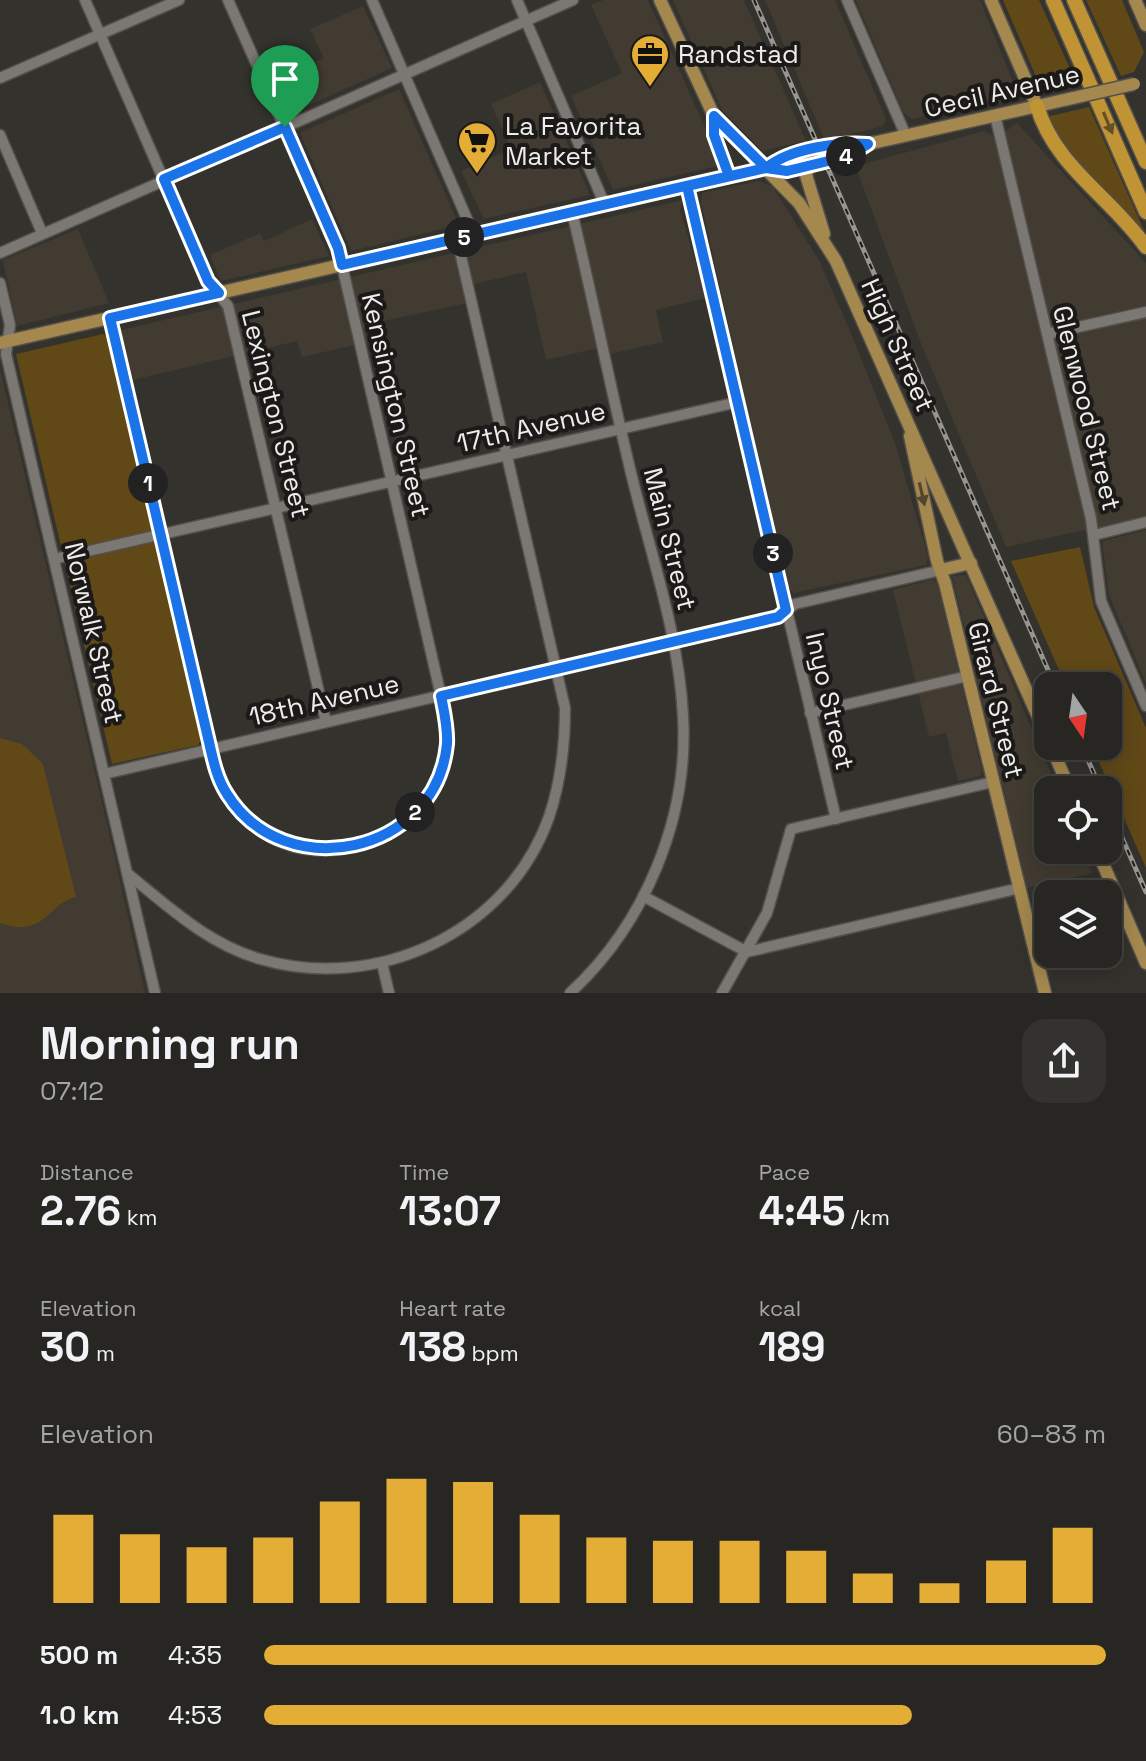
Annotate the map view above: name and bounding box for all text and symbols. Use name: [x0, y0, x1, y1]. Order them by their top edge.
office icon: Randstad: [629, 33, 671, 88]
place label: Randstad: [678, 37, 799, 71]
pin: [251, 45, 319, 127]
icon: arrive: [263, 57, 307, 101]
street label: Cecil Avenue: [921, 57, 1083, 125]
place label: La Favorita Market: [505, 109, 642, 173]
one-way arrow: [1101, 111, 1114, 134]
supermarket icon: La Favorita Market: [456, 120, 498, 175]
pin: 4: [826, 136, 866, 176]
text: 4: [839, 142, 853, 170]
pin: 5: [444, 217, 484, 257]
text: 5: [457, 223, 471, 251]
street label: High Street: [854, 273, 942, 417]
street label: Kensington Street: [354, 290, 438, 520]
street label: Glenwood Street: [1045, 302, 1129, 514]
street label: Lexington Street: [234, 307, 318, 521]
street label: 17th Avenue: [453, 393, 609, 461]
pin: 1: [128, 463, 168, 503]
street label: Main Street: [636, 464, 704, 614]
text: 1: [143, 469, 153, 497]
one-way arrow: [916, 482, 929, 507]
pin: 3: [753, 533, 793, 573]
street label: Norwalk Street: [57, 539, 131, 727]
text: 3: [766, 539, 780, 567]
street label: Girard Street: [960, 618, 1032, 782]
street label: Inyo Street: [798, 629, 862, 773]
street label: 18th Avenue: [246, 666, 402, 734]
north arrow: [1034, 672, 1122, 760]
map controls: [1034, 672, 1122, 968]
button: locate: [1034, 776, 1122, 864]
pin: 2: [395, 792, 435, 832]
text: 2: [408, 798, 422, 826]
button: layers: [1034, 880, 1122, 968]
text: Morning run: [40, 1016, 300, 1072]
button: share: [1022, 1019, 1106, 1103]
text: 07:12: [40, 1074, 104, 1108]
text: Distance: [40, 1158, 134, 1186]
text: Time: [399, 1158, 449, 1186]
text: Pace: [759, 1158, 810, 1186]
text: 2.76: [40, 1186, 121, 1237]
text: 13:07: [399, 1186, 501, 1237]
text: 4:45: [759, 1186, 845, 1237]
text: km: [121, 1203, 157, 1231]
text: /km: [845, 1203, 890, 1231]
text: Elevation: [40, 1294, 136, 1322]
text: Heart rate: [399, 1294, 506, 1322]
text: kcal: [759, 1294, 801, 1322]
text: 30: [40, 1322, 90, 1373]
text: 138: [399, 1322, 466, 1373]
text: 189: [759, 1322, 825, 1373]
text: m: [90, 1339, 115, 1367]
text: bpm: [466, 1339, 519, 1367]
text: Elevation: [40, 1417, 154, 1451]
text: 60–83 m: [997, 1417, 1106, 1451]
text: 500 m: [40, 1638, 118, 1672]
text: 4:35: [168, 1638, 222, 1672]
text: 1.0 km: [40, 1698, 120, 1732]
text: 4:53: [168, 1698, 222, 1732]

